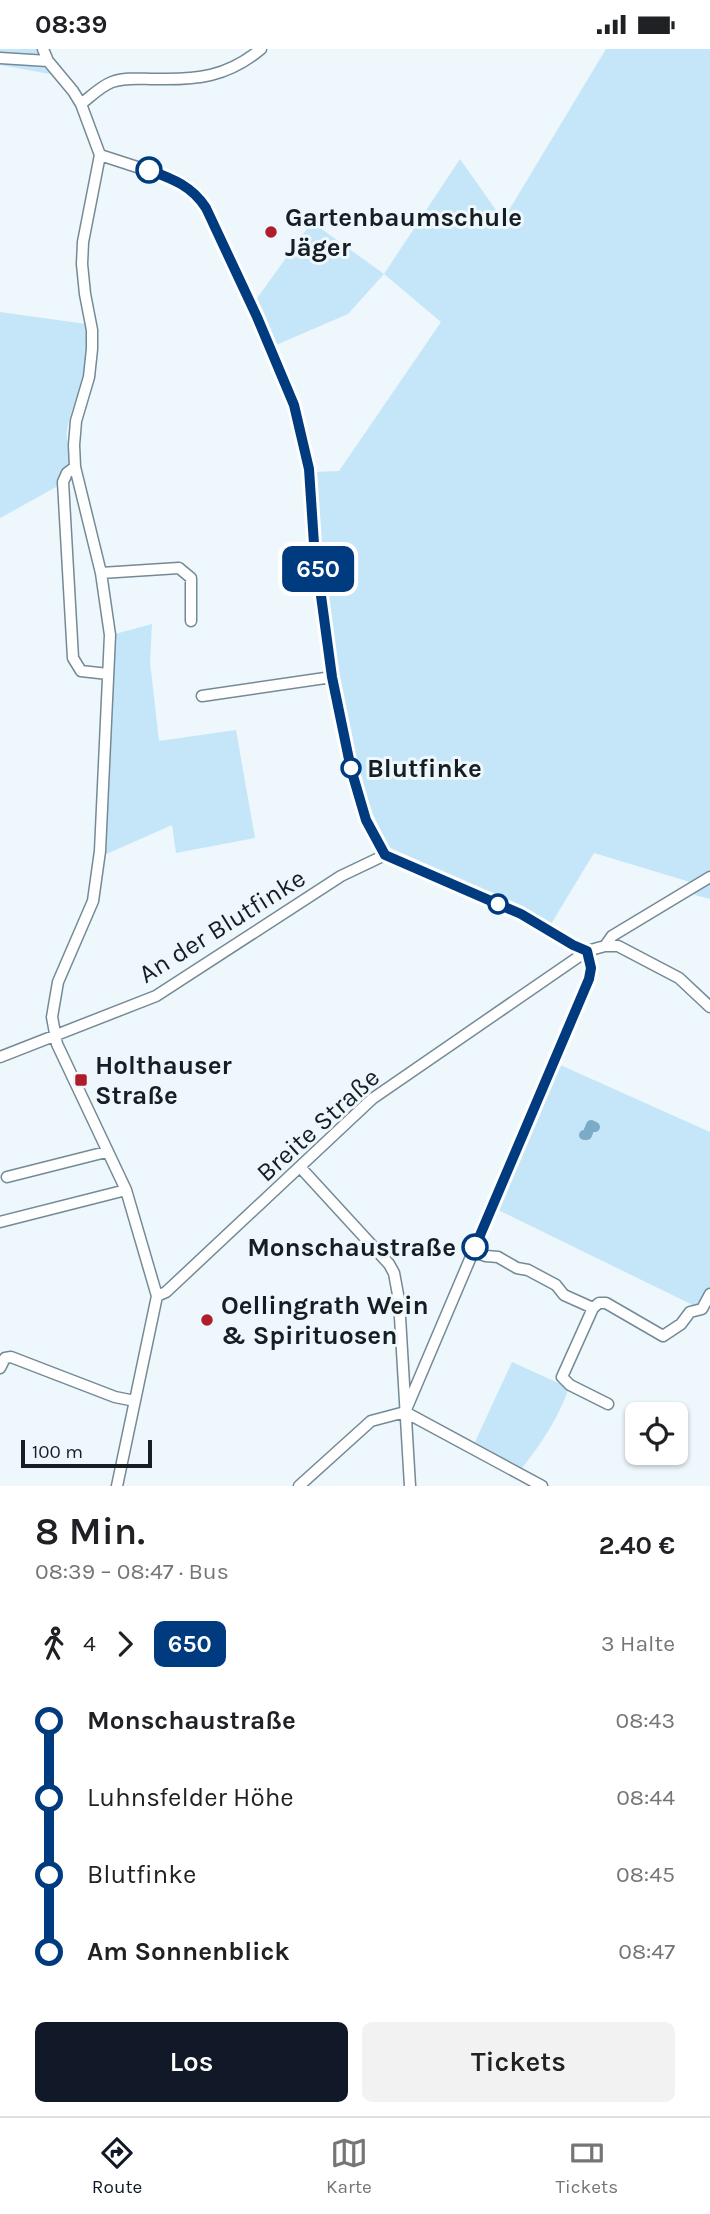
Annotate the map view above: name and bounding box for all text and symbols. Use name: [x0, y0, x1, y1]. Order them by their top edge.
text: 08:39: [35, 9, 107, 40]
unlabelled marker: [136, 157, 162, 183]
place label: Gartenbaumschule Jäger: [285, 202, 522, 263]
marker: Gartenbaumschule Jäger: [263, 224, 279, 240]
line badge: 650: [278, 546, 358, 592]
text: 650: [296, 555, 340, 583]
place label: Blutfinke: [367, 753, 482, 784]
marker: Blutfinke: [341, 758, 361, 778]
street label: An der Blutfinke: [133, 862, 311, 990]
unlabelled marker: [488, 894, 508, 914]
place label: Holthauser Straße: [95, 1050, 232, 1111]
street label: Breite Straße: [250, 1062, 386, 1188]
marker: Holthauser Straße: [73, 1072, 89, 1088]
place label: Monschaustraße: [247, 1232, 456, 1263]
marker: Monschaustraße: [462, 1234, 488, 1260]
place label: Oellingrath Wein & Spirituosen: [221, 1290, 429, 1351]
marker: Oellingrath Wein & Spirituosen: [199, 1312, 215, 1328]
map controls: [625, 1402, 688, 1465]
button: locate: [625, 1402, 688, 1465]
scale bar: [21, 1437, 152, 1469]
text: 100 m: [32, 1441, 83, 1463]
text: 8 Min.: [35, 1509, 145, 1554]
text: 2.40 €: [599, 1530, 675, 1561]
text: 08:39 – 08:47 · Bus: [35, 1558, 229, 1585]
icon: walk: [35, 1625, 73, 1663]
icon: forward: [106, 1625, 144, 1663]
text: 4: [83, 1630, 96, 1657]
text: 650: [168, 1630, 212, 1658]
text: 3 Halte: [601, 1630, 675, 1657]
text: Monschaustraße: [87, 1705, 296, 1736]
text: 08:43: [615, 1707, 675, 1734]
text: Luhnsfelder Höhe: [87, 1782, 294, 1813]
text: 08:44: [616, 1784, 675, 1811]
text: Blutfinke: [87, 1859, 196, 1890]
text: 08:45: [616, 1861, 675, 1888]
text: Am Sonnenblick: [87, 1936, 290, 1967]
text: 08:47: [618, 1938, 675, 1965]
button: Los: [35, 2022, 348, 2102]
button: Tickets: [362, 2022, 675, 2102]
tab: Route: [92, 2134, 142, 2198]
tab: Karte: [326, 2134, 372, 2198]
tab: Tickets: [556, 2134, 618, 2198]

